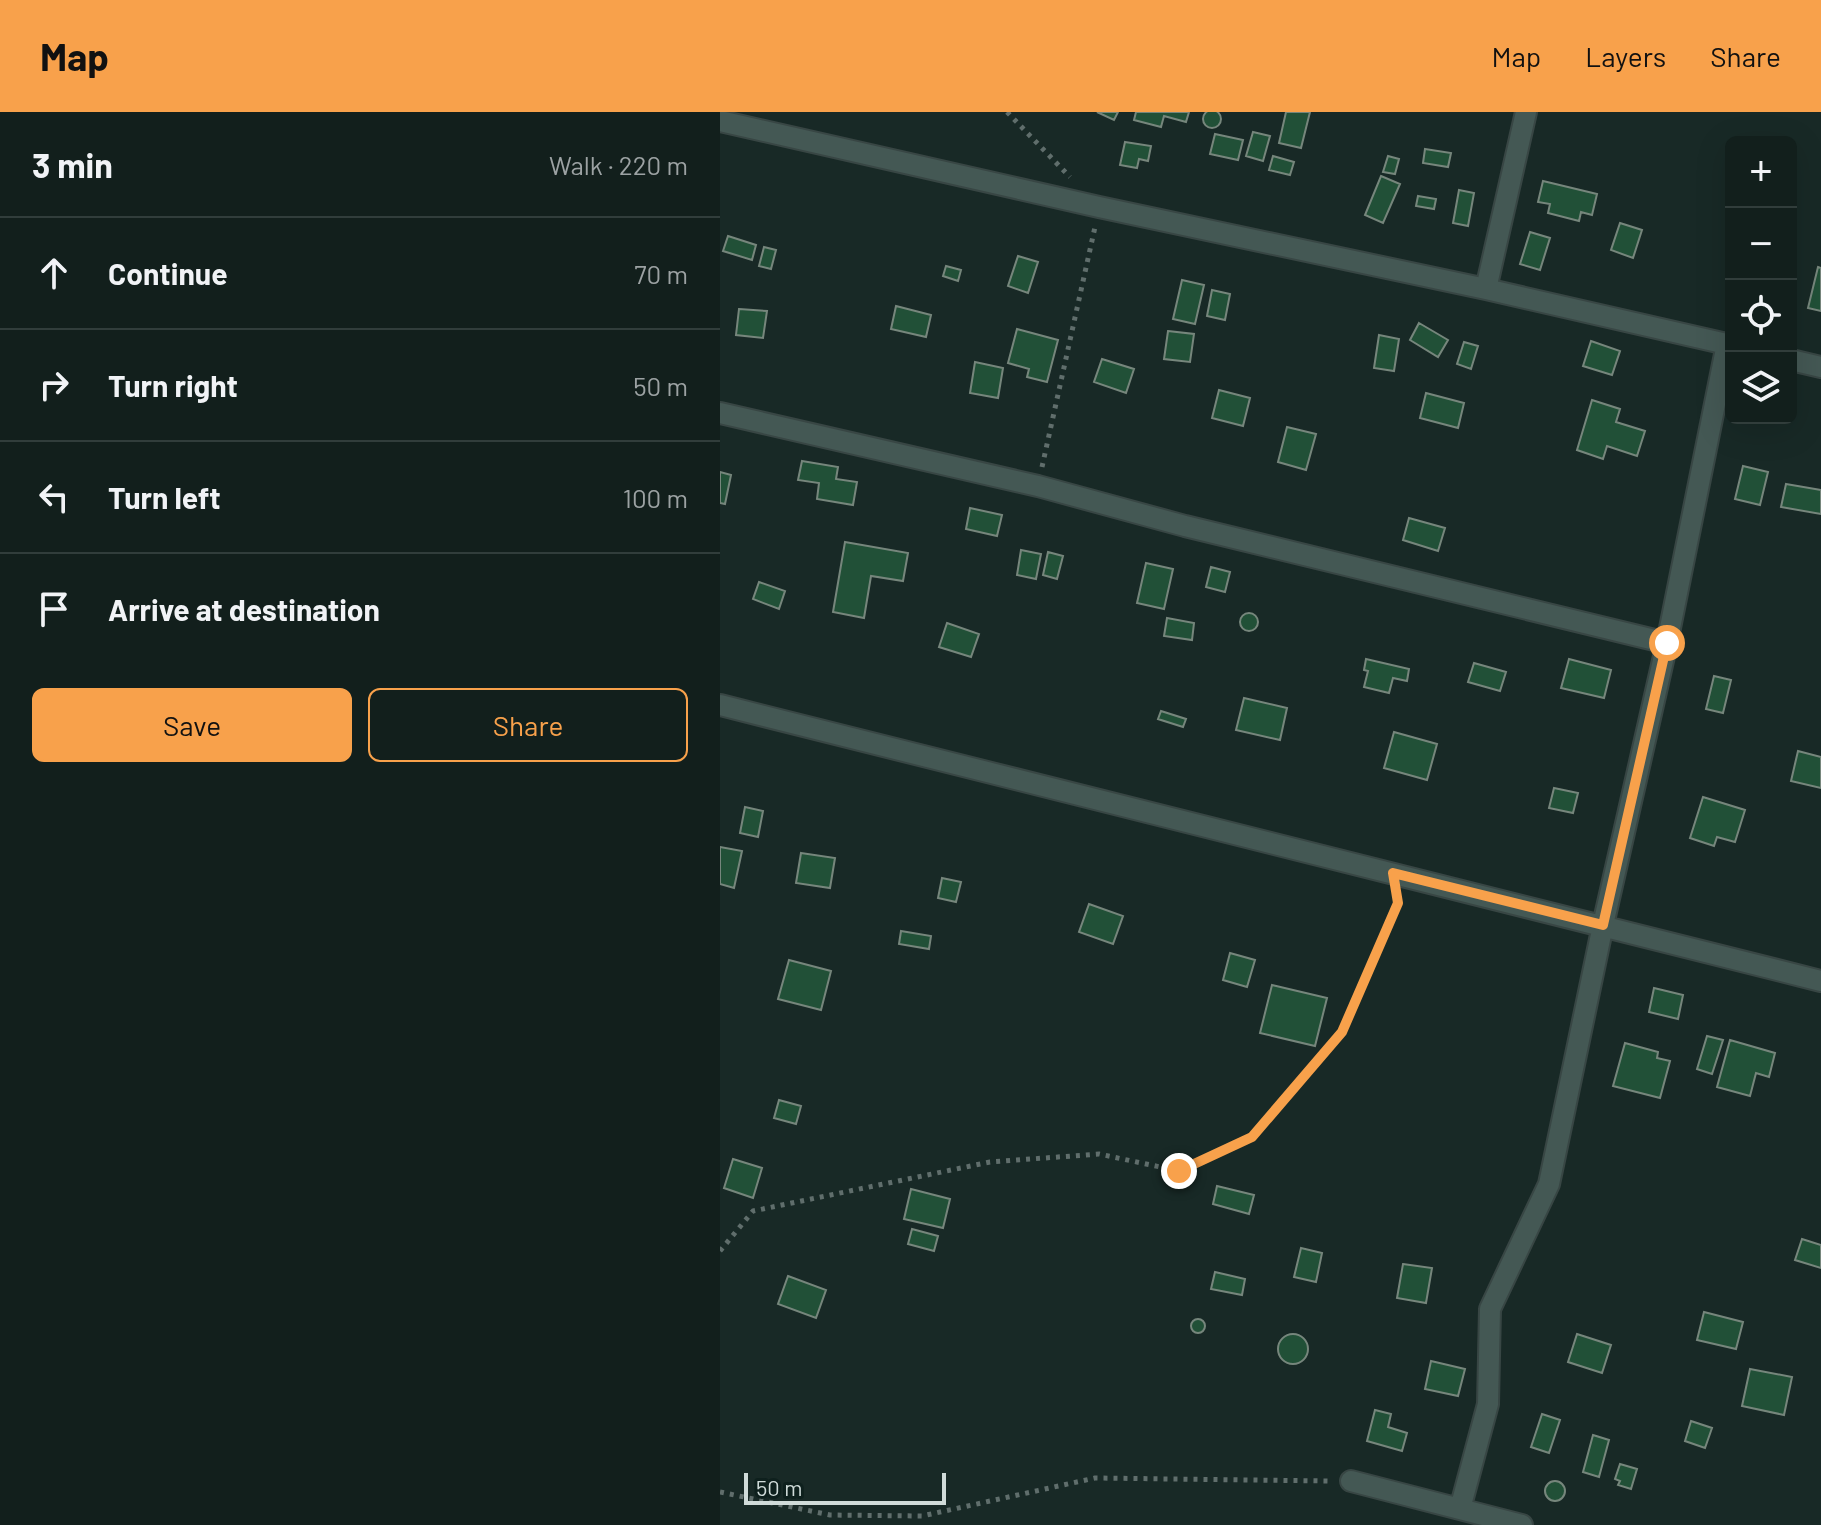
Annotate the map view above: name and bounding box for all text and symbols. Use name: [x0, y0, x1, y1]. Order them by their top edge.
text: Map: [40, 33, 109, 79]
text: Map: [1491, 39, 1541, 73]
text: Layers: [1585, 39, 1666, 73]
text: Share: [1710, 39, 1781, 73]
map controls: [1725, 136, 1797, 424]
button: +: [1725, 136, 1797, 208]
text: 3 min: [32, 144, 113, 185]
text: Walk · 220 m: [549, 149, 688, 180]
button: −: [1725, 208, 1797, 280]
icon: ahead: [32, 251, 76, 295]
text: Continue: [108, 255, 228, 291]
text: 70 m: [634, 258, 688, 289]
button: locate: [1725, 280, 1797, 352]
button: layers: [1725, 352, 1797, 424]
icon: right: [32, 363, 76, 407]
text: Turn right: [108, 367, 238, 403]
text: 50 m: [633, 370, 688, 401]
icon: left: [32, 475, 76, 519]
text: Turn left: [108, 479, 221, 515]
text: 100 m: [623, 482, 688, 513]
icon: arrive: [32, 587, 76, 631]
text: Arrive at destination: [108, 591, 380, 627]
route start: [1649, 625, 1685, 661]
button: Save: [32, 688, 352, 762]
button: Share: [368, 688, 688, 762]
route end: [1161, 1153, 1197, 1189]
scale bar: [744, 1469, 946, 1505]
text: 50 m: [756, 1474, 802, 1500]

